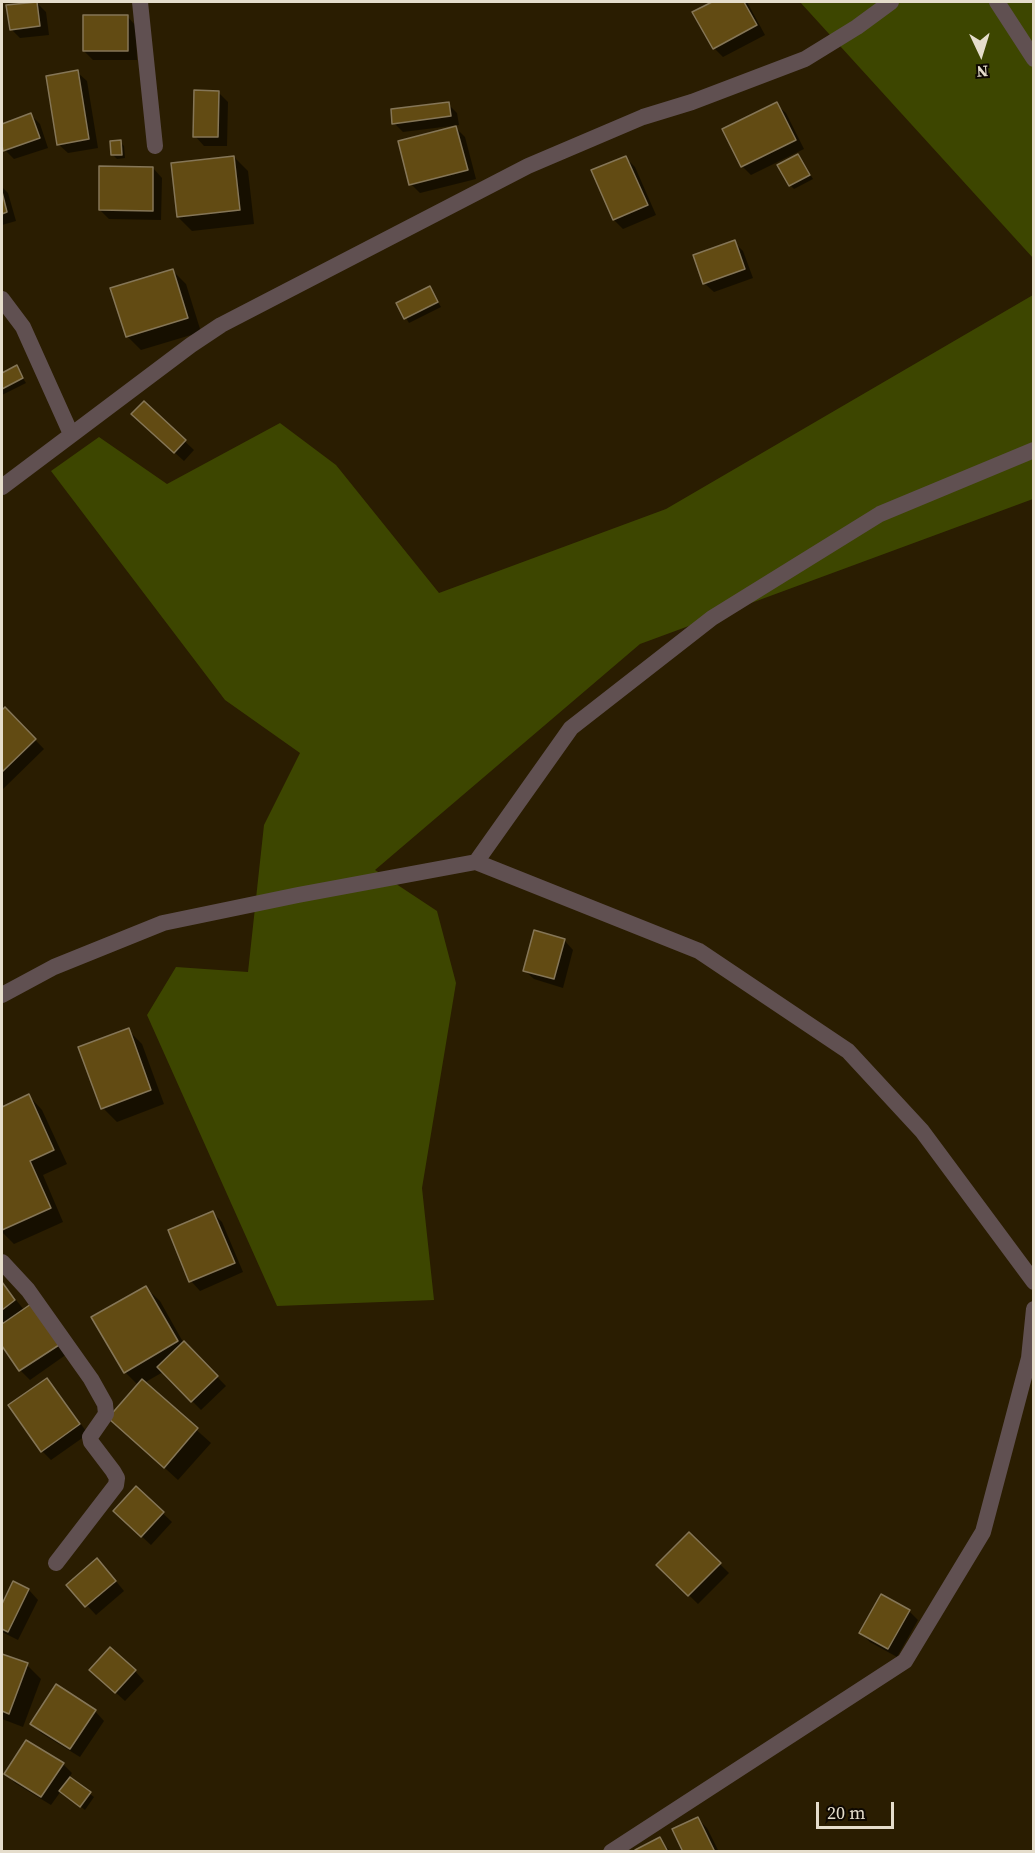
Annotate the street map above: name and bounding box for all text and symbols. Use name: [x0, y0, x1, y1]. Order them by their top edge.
north arrow: [951, 24, 1011, 84]
text: N: [976, 61, 989, 83]
scale bar: [819, 1790, 897, 1828]
text: 20 m: [827, 1800, 865, 1825]

